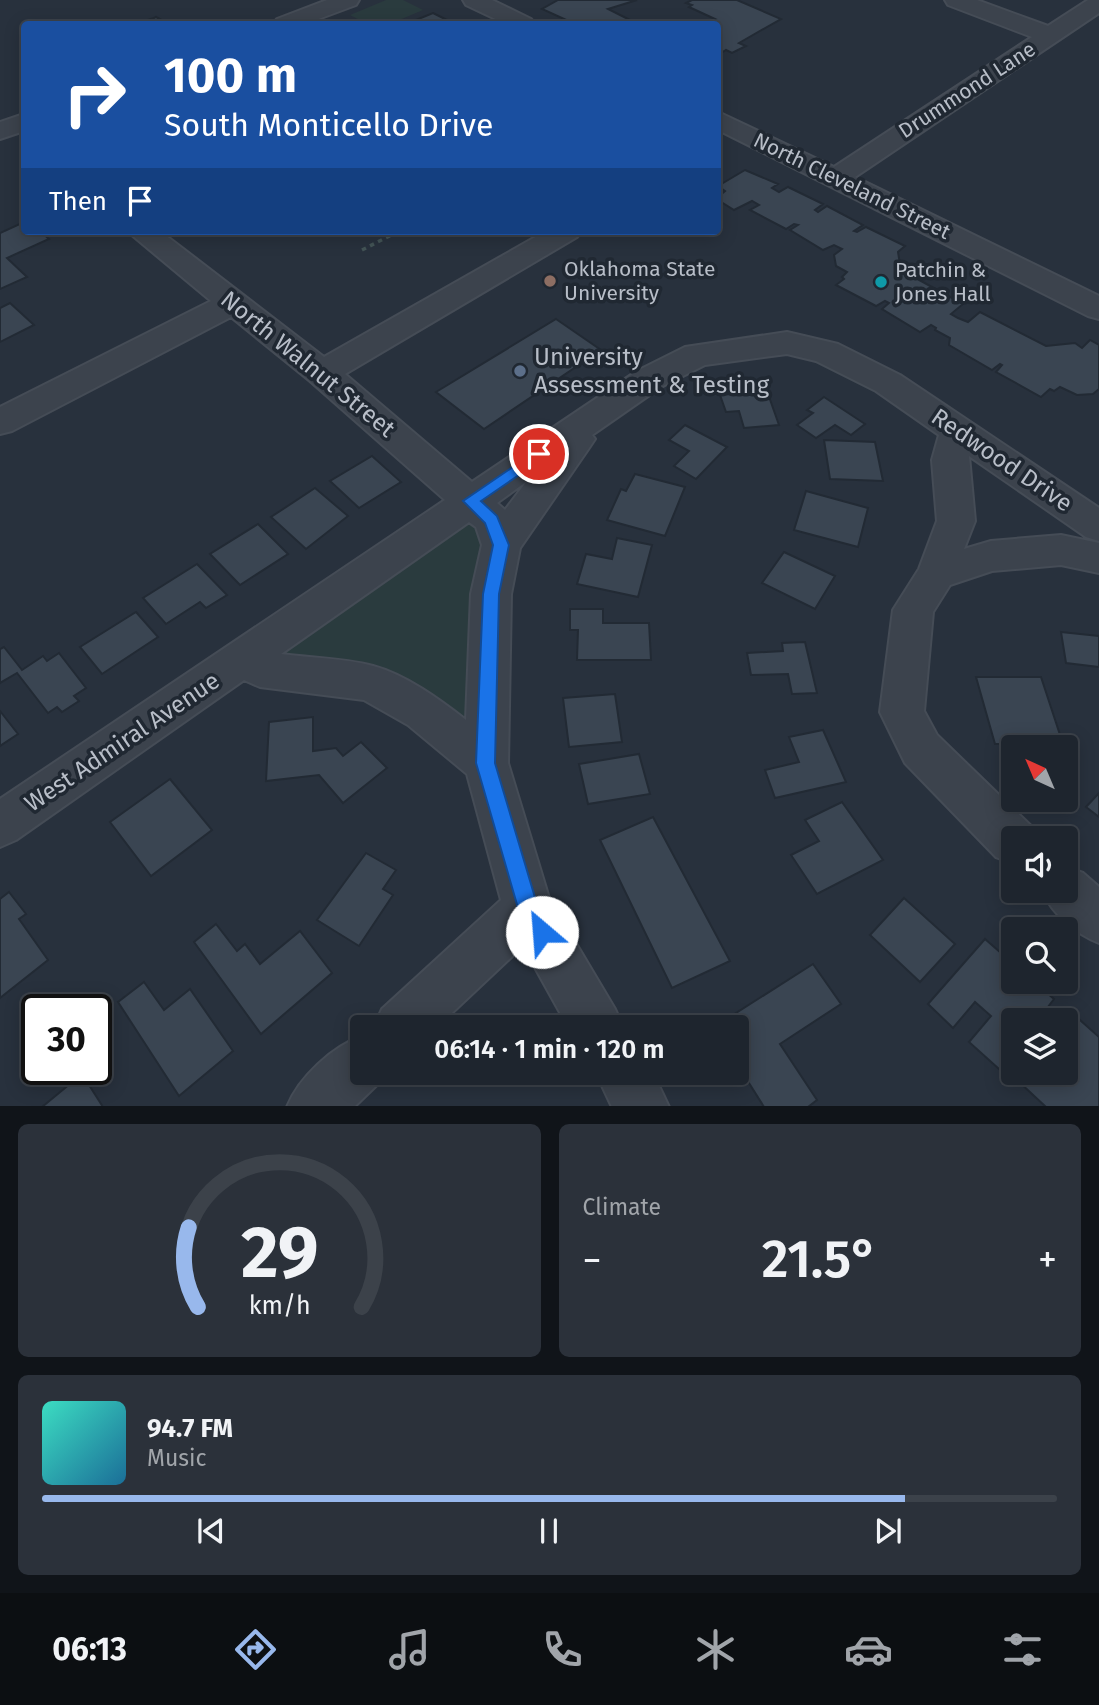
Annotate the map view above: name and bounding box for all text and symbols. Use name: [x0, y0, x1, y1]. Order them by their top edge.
street label: Drummond Lane: [894, 36, 1040, 144]
text: 100 m: [164, 46, 297, 105]
icon: right: [49, 49, 140, 140]
text: South Monticello Drive: [164, 106, 493, 144]
street label: North Cleveland Street: [749, 127, 955, 245]
icon: arrive: [121, 182, 159, 220]
text: Then: [49, 186, 107, 217]
place label: Oklahoma State University: [564, 256, 715, 306]
place label: Patchin & Jones Hall: [895, 257, 991, 307]
marker: Oklahoma State University: [542, 273, 558, 289]
marker: Patchin & Jones Hall: [873, 274, 889, 290]
street label: North Walnut Street: [215, 285, 401, 443]
place label: University Assessment & Testing: [534, 343, 770, 399]
marker: University Assessment & Testing: [512, 363, 528, 379]
street label: Redwood Drive: [926, 403, 1078, 517]
pin: [509, 424, 569, 484]
icon: arrive: [520, 435, 558, 473]
street label: West Admiral Avenue: [19, 666, 225, 818]
north arrow: [1001, 735, 1078, 812]
map controls: [1001, 735, 1078, 1085]
button: sound: [1001, 826, 1078, 903]
position arrow: [505, 895, 579, 969]
button: search: [1001, 917, 1078, 994]
speed limit sign: 30: [21, 994, 112, 1085]
button: layers: [1001, 1008, 1078, 1085]
text: 06:14 · 1 min · 120 m: [434, 1034, 665, 1065]
text: Climate: [583, 1193, 661, 1221]
text: 29: [240, 1209, 318, 1296]
text: 21.5°: [762, 1228, 878, 1291]
text: −: [583, 1237, 602, 1283]
text: +: [1038, 1237, 1057, 1283]
text: km/h: [248, 1290, 310, 1320]
text: 94.7 FM: [147, 1413, 233, 1444]
text: Music: [147, 1444, 207, 1472]
icon: previous: [192, 1512, 230, 1550]
icon: pause: [530, 1512, 568, 1550]
icon: next: [869, 1512, 907, 1550]
icon: directions: [231, 1625, 280, 1674]
icon: music: [385, 1625, 434, 1674]
icon: phone: [538, 1625, 587, 1674]
icon: climate: [691, 1625, 740, 1674]
icon: car: [844, 1625, 893, 1674]
icon: filters: [998, 1625, 1047, 1674]
text: 06:13: [52, 1630, 127, 1668]

